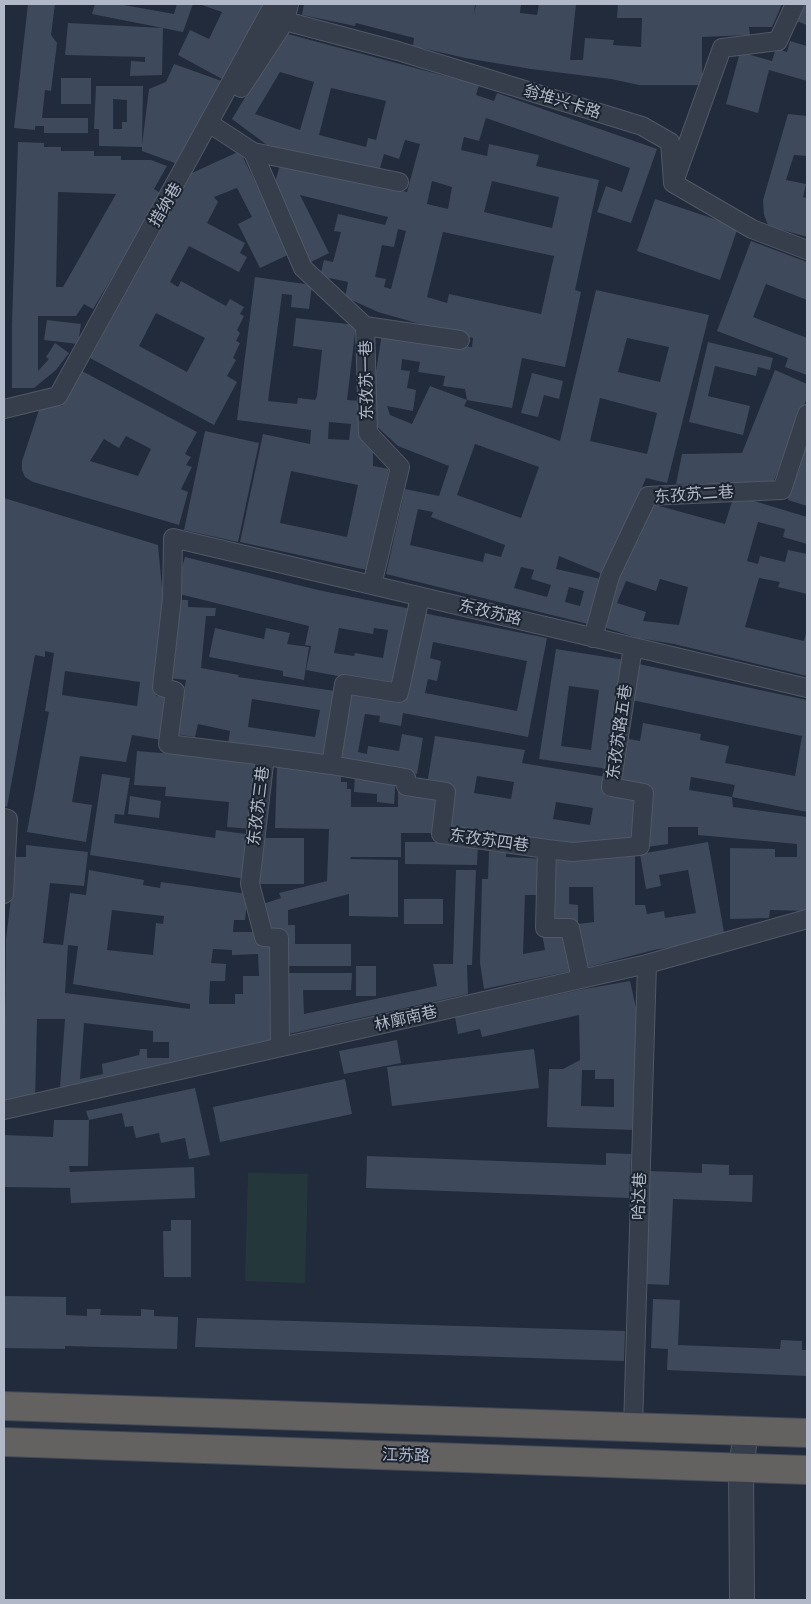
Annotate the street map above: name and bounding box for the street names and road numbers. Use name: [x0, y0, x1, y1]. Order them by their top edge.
street label: 翁堆兴卡路: [521, 81, 603, 123]
street label: 措纳巷: [145, 179, 187, 231]
street label: 东孜苏一巷: [357, 340, 377, 420]
street label: 东孜苏二巷: [653, 483, 735, 507]
street label: 东孜苏路: [457, 596, 523, 630]
street label: 东孜苏路五巷: [604, 683, 636, 781]
street label: 东孜苏三巷: [245, 765, 273, 847]
street label: 东孜苏四巷: [448, 826, 530, 856]
street label: 林廓南巷: [373, 1002, 439, 1036]
street label: 哈达巷: [630, 1172, 650, 1220]
street label: 江苏路: [382, 1446, 430, 1466]

